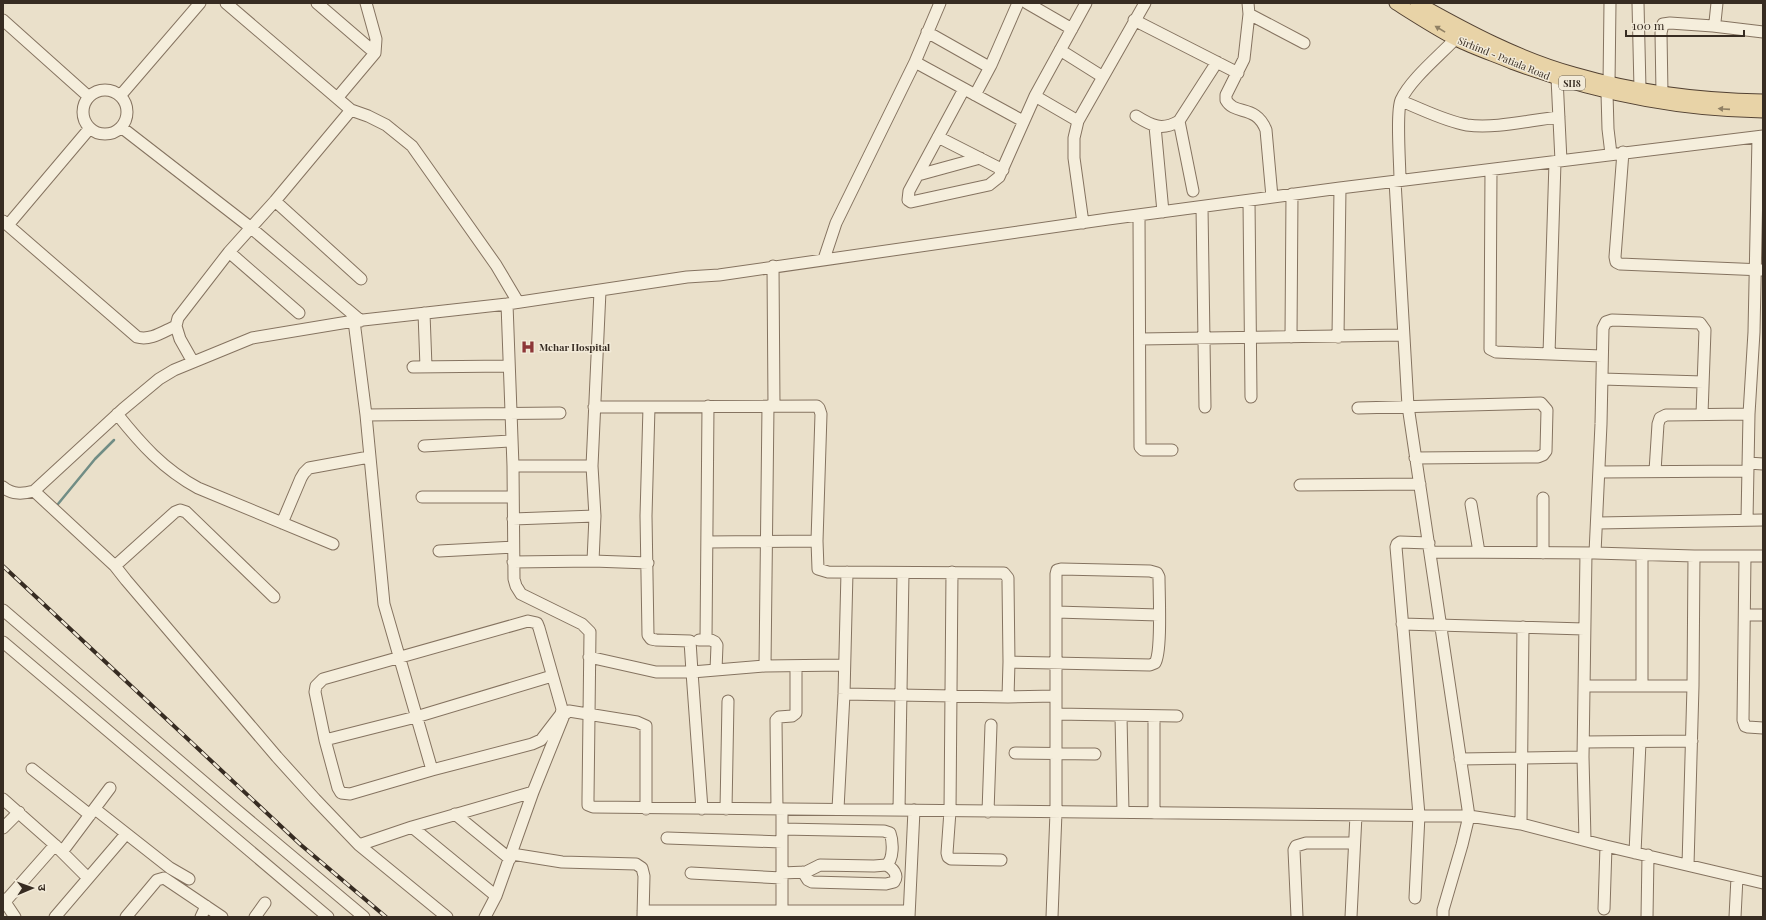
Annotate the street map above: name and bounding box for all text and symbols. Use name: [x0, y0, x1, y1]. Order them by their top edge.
scale bar: [1626, 12, 1744, 38]
text: 100 m: [1632, 17, 1665, 33]
one-way arrow: [1434, 26, 1446, 33]
street label: Sirhind - Patiala Road: [1456, 33, 1552, 83]
road number: SH8: [1559, 76, 1585, 90]
one-way arrow: [1718, 106, 1730, 113]
hospital icon: Mehar Hospital: [520, 339, 536, 355]
place label: Mehar Hospital: [539, 340, 610, 354]
north arrow: [12, 868, 52, 908]
text: उ: [35, 884, 50, 892]

